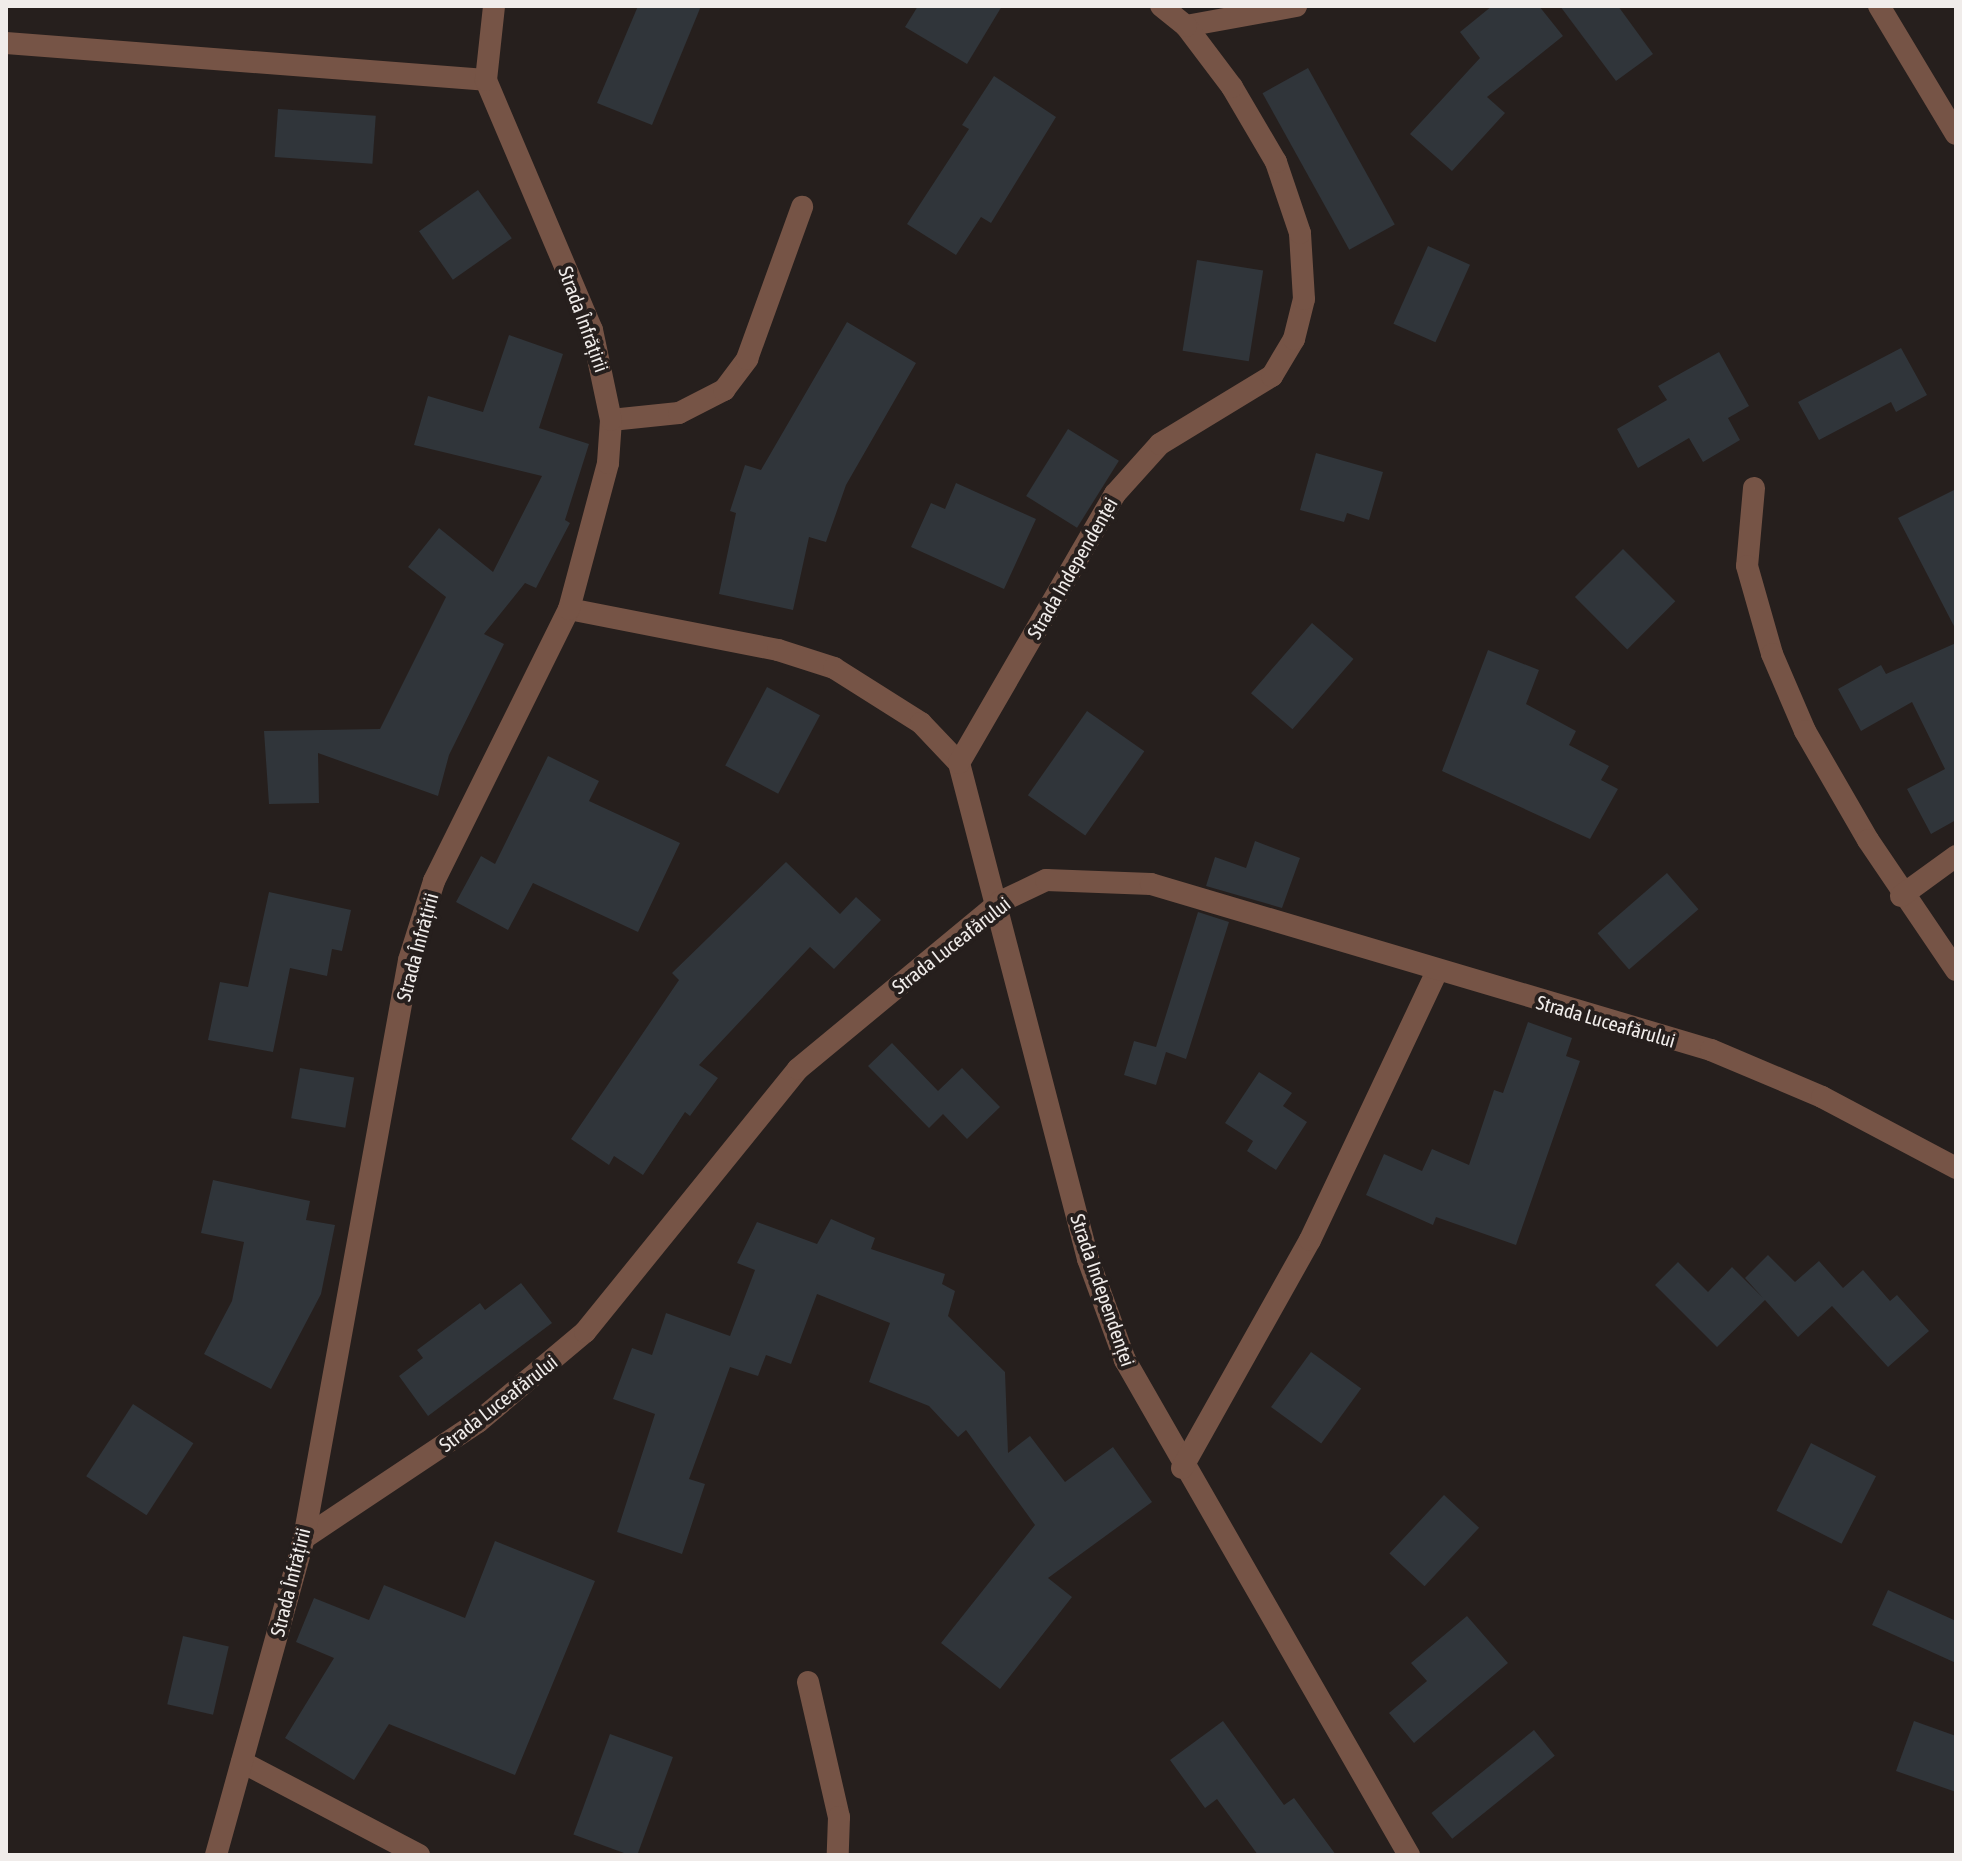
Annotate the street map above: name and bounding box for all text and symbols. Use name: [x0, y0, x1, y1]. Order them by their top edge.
street label: Strada Înfrățirii: [554, 263, 614, 375]
street label: Strada Independenței: [1022, 493, 1122, 643]
street label: Strada Înfrățirii: [391, 890, 443, 1004]
street label: Strada Luceafărului: [887, 891, 1015, 999]
street label: Strada Luceafărului: [1534, 990, 1678, 1052]
street label: Strada Independenței: [1066, 1211, 1140, 1369]
street label: Strada Luceafărului: [434, 1349, 562, 1457]
street label: Strada Înfrățirii: [265, 1525, 315, 1639]

